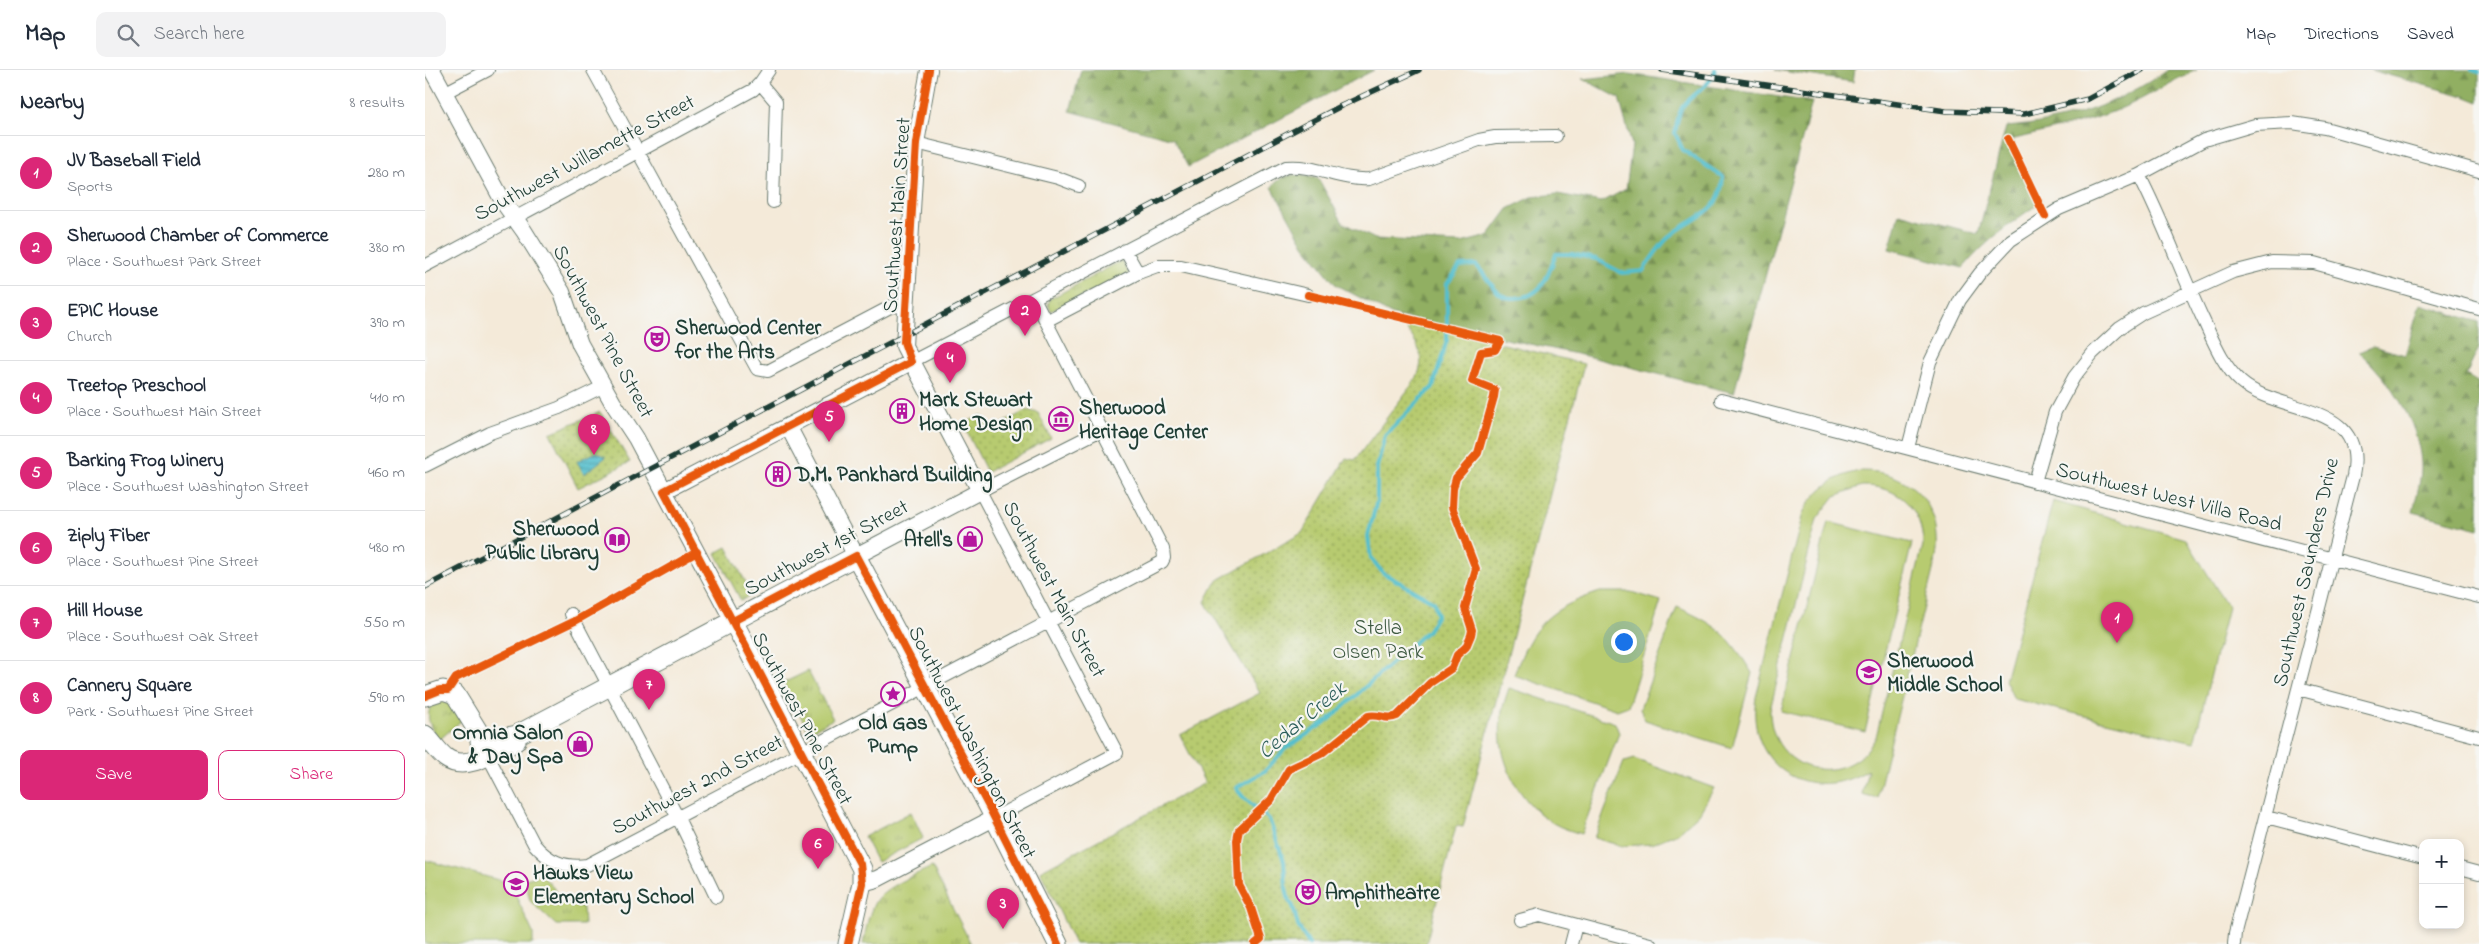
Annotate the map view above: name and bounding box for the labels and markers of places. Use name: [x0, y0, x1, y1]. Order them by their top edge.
pin: 2: [1009, 295, 1041, 336]
place label: Sherwood Center for the Arts: [674, 314, 822, 368]
theatre icon: Sherwood Center for the Arts: [644, 326, 670, 352]
pin: 4: [934, 342, 966, 383]
place label: Mark Stewart Home Design: [919, 386, 1034, 442]
place label: Sherwood Heritage Center: [1079, 394, 1208, 450]
building icon: Mark Stewart Home Design: [889, 398, 915, 424]
pin: 5: [813, 401, 845, 442]
museum icon: Sherwood Heritage Center: [1048, 406, 1074, 432]
pin: 8: [578, 414, 610, 455]
building icon: D.M. Pankhard Building: [765, 461, 791, 487]
place label: D.M. Pankhard Building: [794, 461, 992, 493]
place label: Sherwood Public Library: [485, 515, 599, 571]
place label: Atell's: [904, 526, 953, 556]
shop icon: Atell's: [957, 526, 983, 552]
library icon: Sherwood Public Library: [604, 527, 630, 553]
pin: 1: [2101, 602, 2133, 643]
place label: Sherwood Middle School: [1887, 647, 2003, 701]
school or university icon: Sherwood Middle School: [1856, 659, 1882, 685]
pin: 7: [633, 669, 665, 710]
place icon: Old Gas Pump: [880, 681, 906, 707]
place label: Old Gas Pump: [858, 709, 928, 763]
place label: Omnia Salon & Day Spa: [453, 719, 563, 775]
shop icon: Omnia Salon & Day Spa: [567, 731, 593, 757]
pin: 6: [802, 828, 834, 869]
place label: Hawks View Elementary School: [533, 859, 695, 915]
school or university icon: Hawks View Elementary School: [503, 871, 529, 897]
theatre icon: Amphitheatre: [1295, 879, 1321, 905]
place label: Amphitheatre: [1325, 879, 1440, 909]
pin: 3: [987, 888, 1019, 929]

